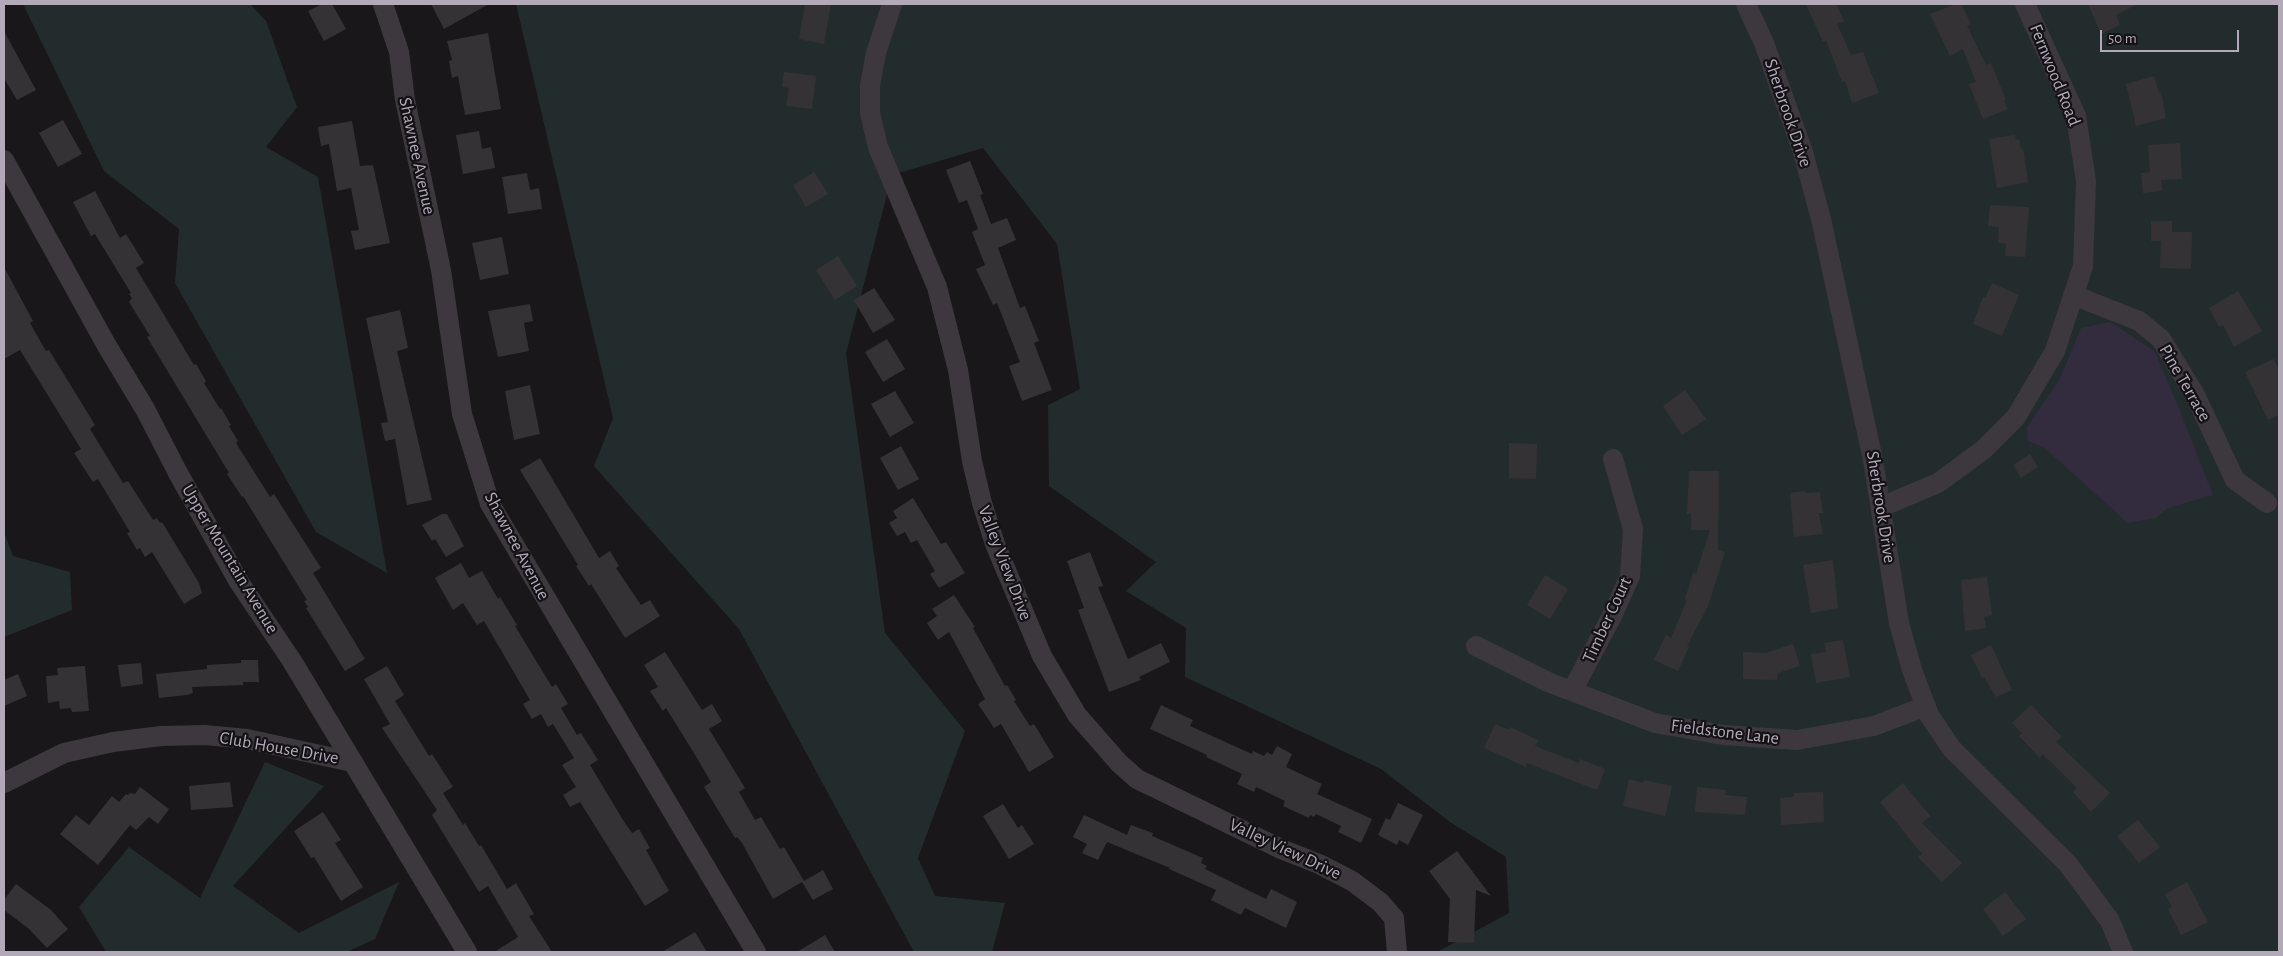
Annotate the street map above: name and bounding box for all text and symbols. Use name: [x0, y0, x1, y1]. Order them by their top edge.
scale bar: [2103, 20, 2242, 52]
street label: Fernwood Road: [2025, 21, 2085, 129]
text: 50 m: [2108, 31, 2137, 46]
street label: Sherbrook Drive: [1759, 56, 1817, 170]
street label: Shawnee Avenue: [394, 95, 440, 217]
street label: Pine Terrace: [2154, 341, 2216, 425]
street label: Sherbrook Drive: [1861, 450, 1901, 564]
street label: Upper Mountain Avenue: [177, 480, 283, 638]
street label: Shawnee Avenue: [479, 488, 555, 604]
street label: Valley View Drive: [973, 503, 1037, 623]
street label: Timber Court: [1578, 574, 1636, 666]
street label: Fieldstone Lane: [1670, 715, 1780, 749]
street label: Club House Drive: [218, 727, 340, 769]
street label: Valley View Drive: [1226, 814, 1344, 884]

